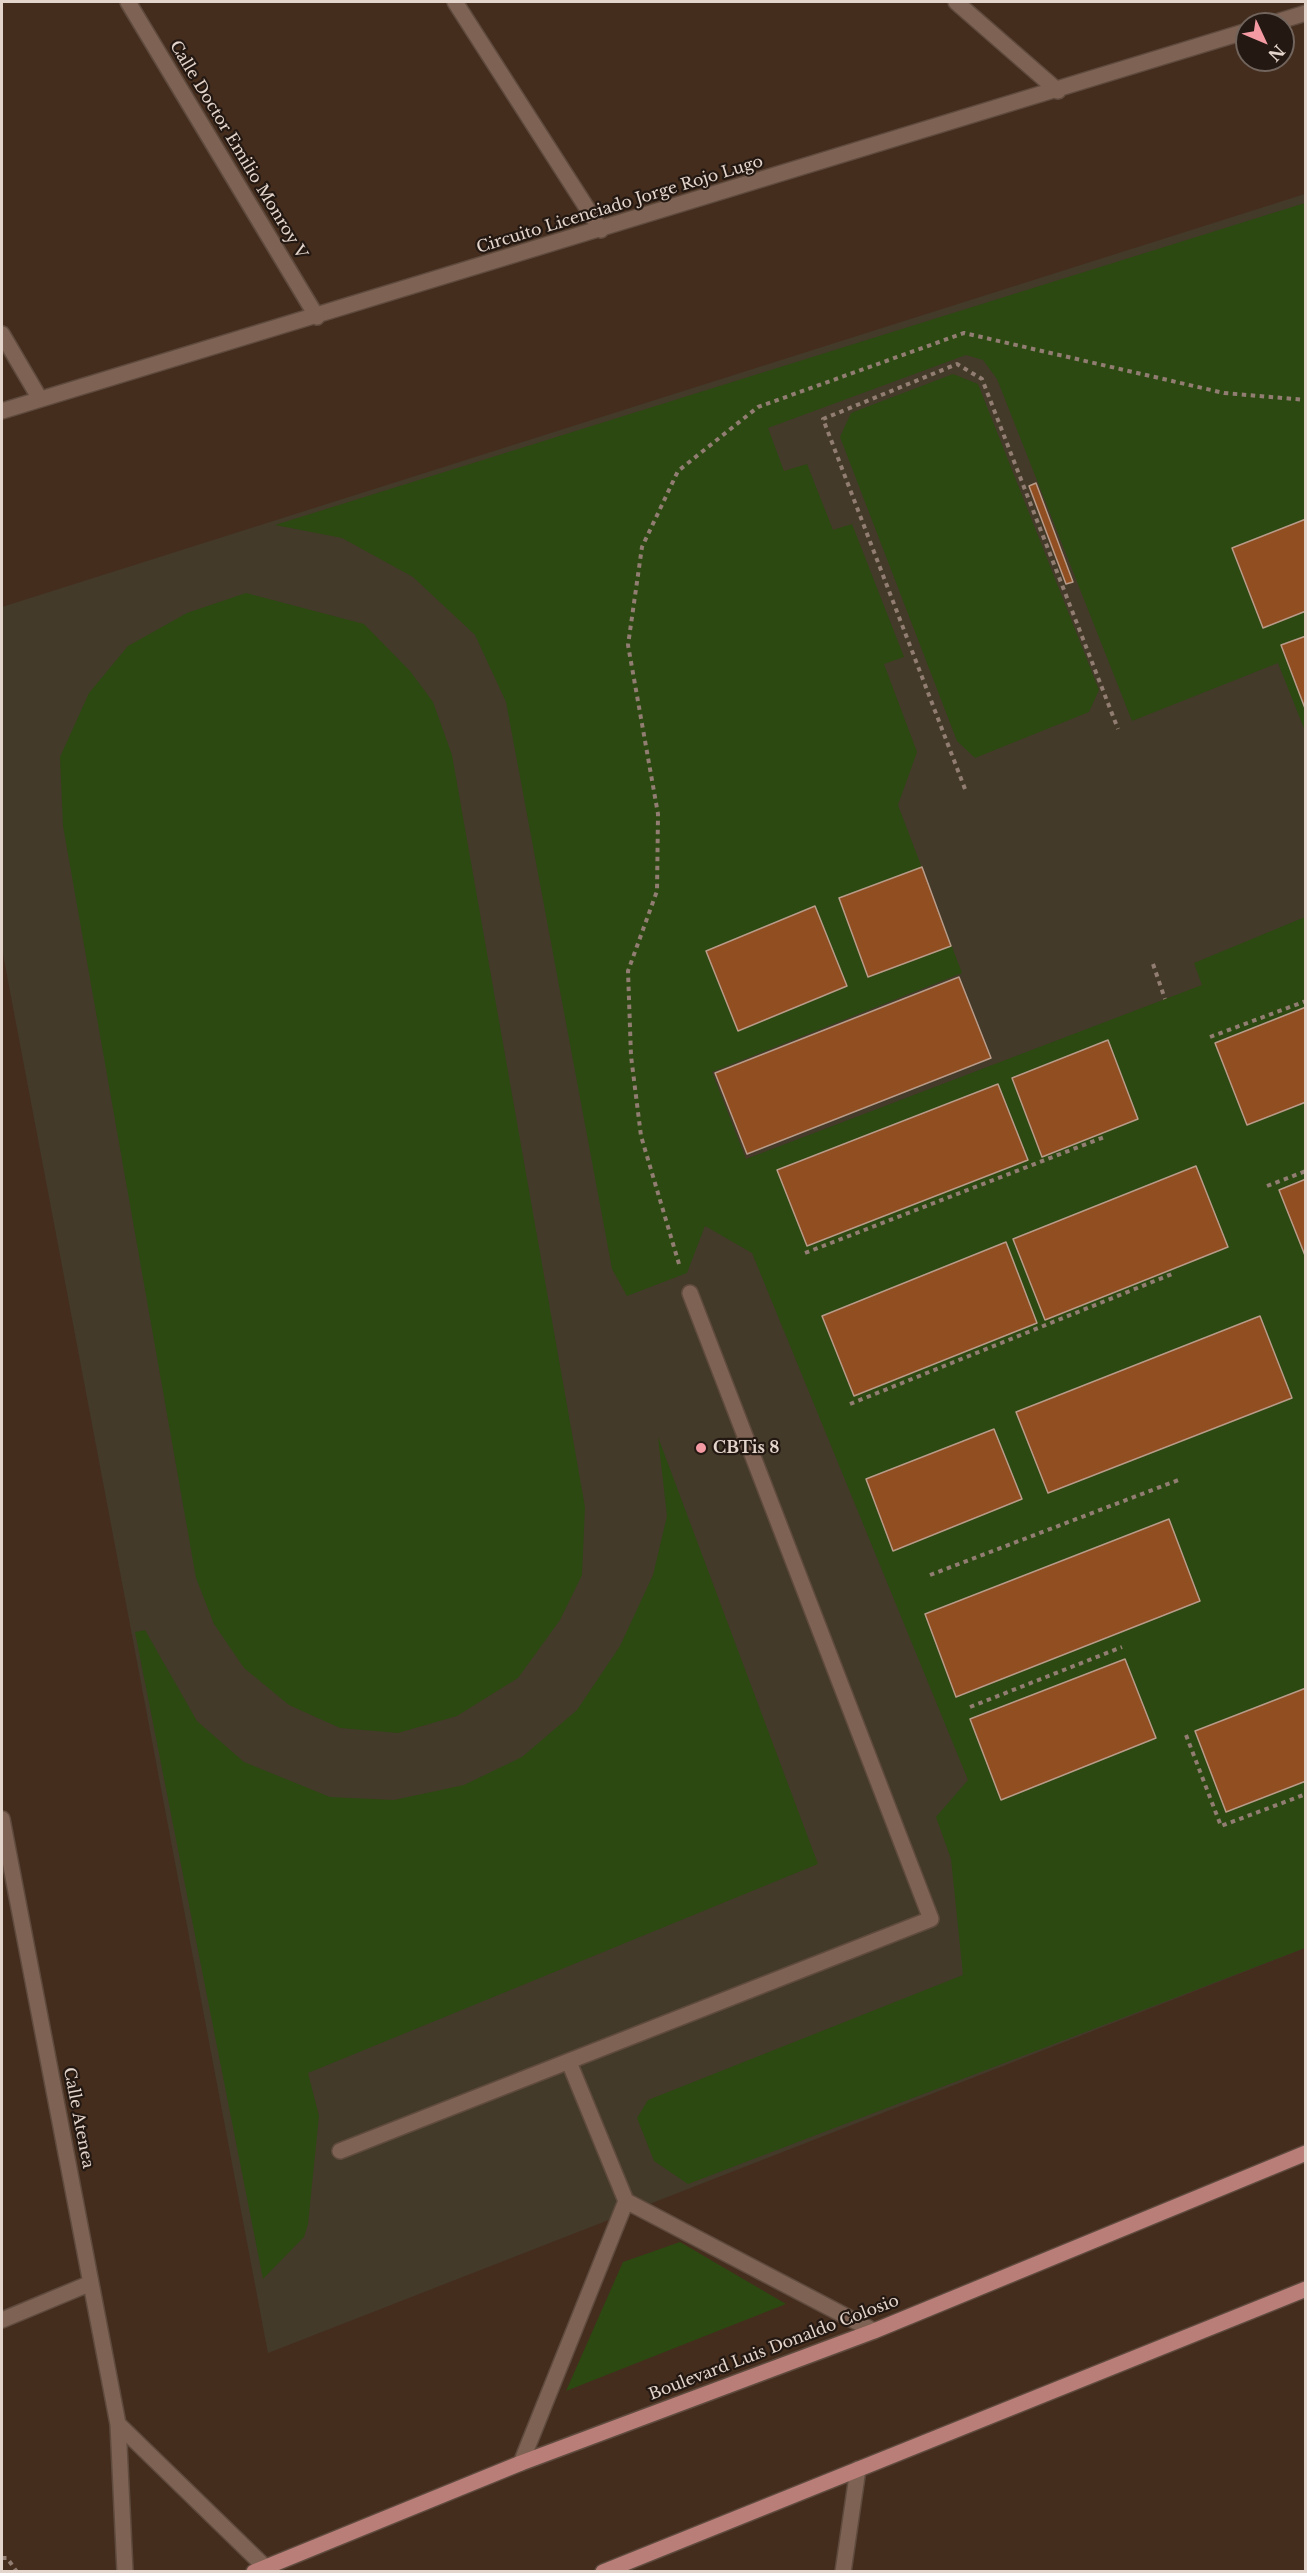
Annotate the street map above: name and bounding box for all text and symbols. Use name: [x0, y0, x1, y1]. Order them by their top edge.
north arrow: [1235, 12, 1295, 72]
street label: Calle Doctor Emilio Monroy V: [165, 37, 311, 263]
text: N: [1264, 41, 1289, 65]
street label: Circuito Licenciado Jorge Rojo Lugo: [474, 152, 766, 258]
place label: CBTis 8: [713, 1438, 779, 1458]
marker: CBTis 8: [694, 1441, 708, 1455]
street label: Calle Atenea: [59, 2066, 97, 2170]
street label: Boulevard Luis Donaldo Colosio: [646, 2291, 902, 2405]

